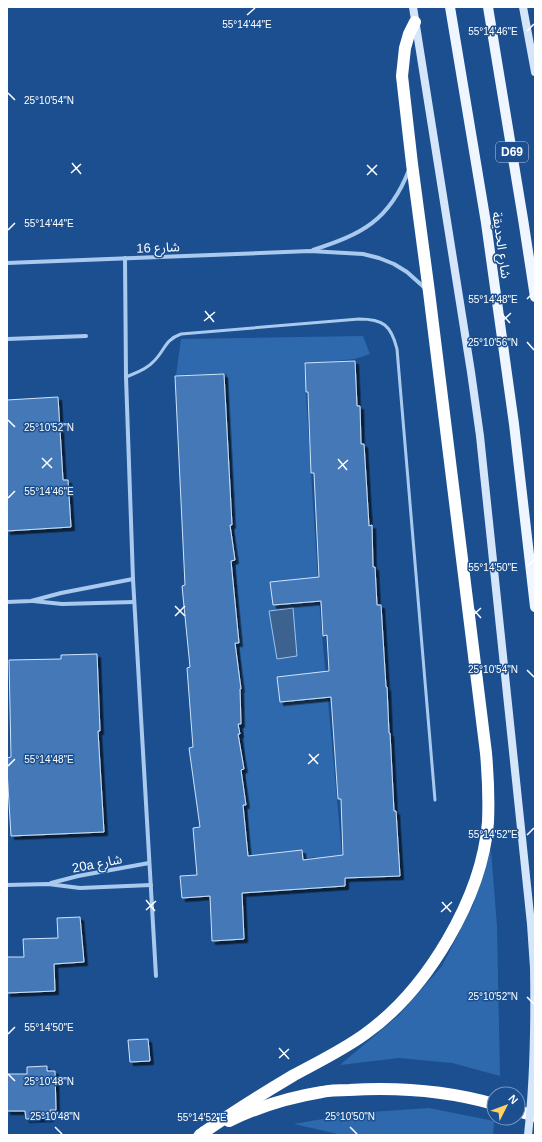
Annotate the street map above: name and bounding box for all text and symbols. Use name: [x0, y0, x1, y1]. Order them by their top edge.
text: 55°14'44"E: [222, 19, 272, 30]
text: 55°14'46"E: [468, 26, 518, 37]
text: 25°10'54"N: [24, 95, 74, 106]
road number: D69: [496, 142, 528, 162]
street label: شارع الحديقة: [486, 211, 514, 280]
text: 55°14'44"E: [24, 218, 74, 229]
street label: شارع 16: [136, 239, 180, 259]
text: 55°14'48"E: [468, 294, 518, 305]
text: 25°10'56"N: [468, 337, 518, 348]
text: 25°10'52"N: [24, 422, 74, 433]
text: 55°14'46"E: [24, 486, 74, 497]
text: 55°14'50"E: [468, 562, 518, 573]
text: 25°10'54"N: [468, 664, 518, 675]
text: 55°14'48"E: [24, 754, 74, 765]
text: 55°14'52"E: [468, 829, 518, 840]
street label: 20a شارع: [71, 851, 124, 879]
text: 25°10'52"N: [468, 991, 518, 1002]
text: 55°14'50"E: [24, 1022, 74, 1033]
text: 25°10'48"N: [24, 1076, 74, 1087]
north arrow: [486, 1086, 526, 1126]
text: N: [506, 1092, 521, 1106]
text: 25°10'48"N: [30, 1111, 80, 1122]
text: 25°10'50"N: [325, 1111, 375, 1122]
text: 55°14'52"E: [177, 1112, 227, 1123]

